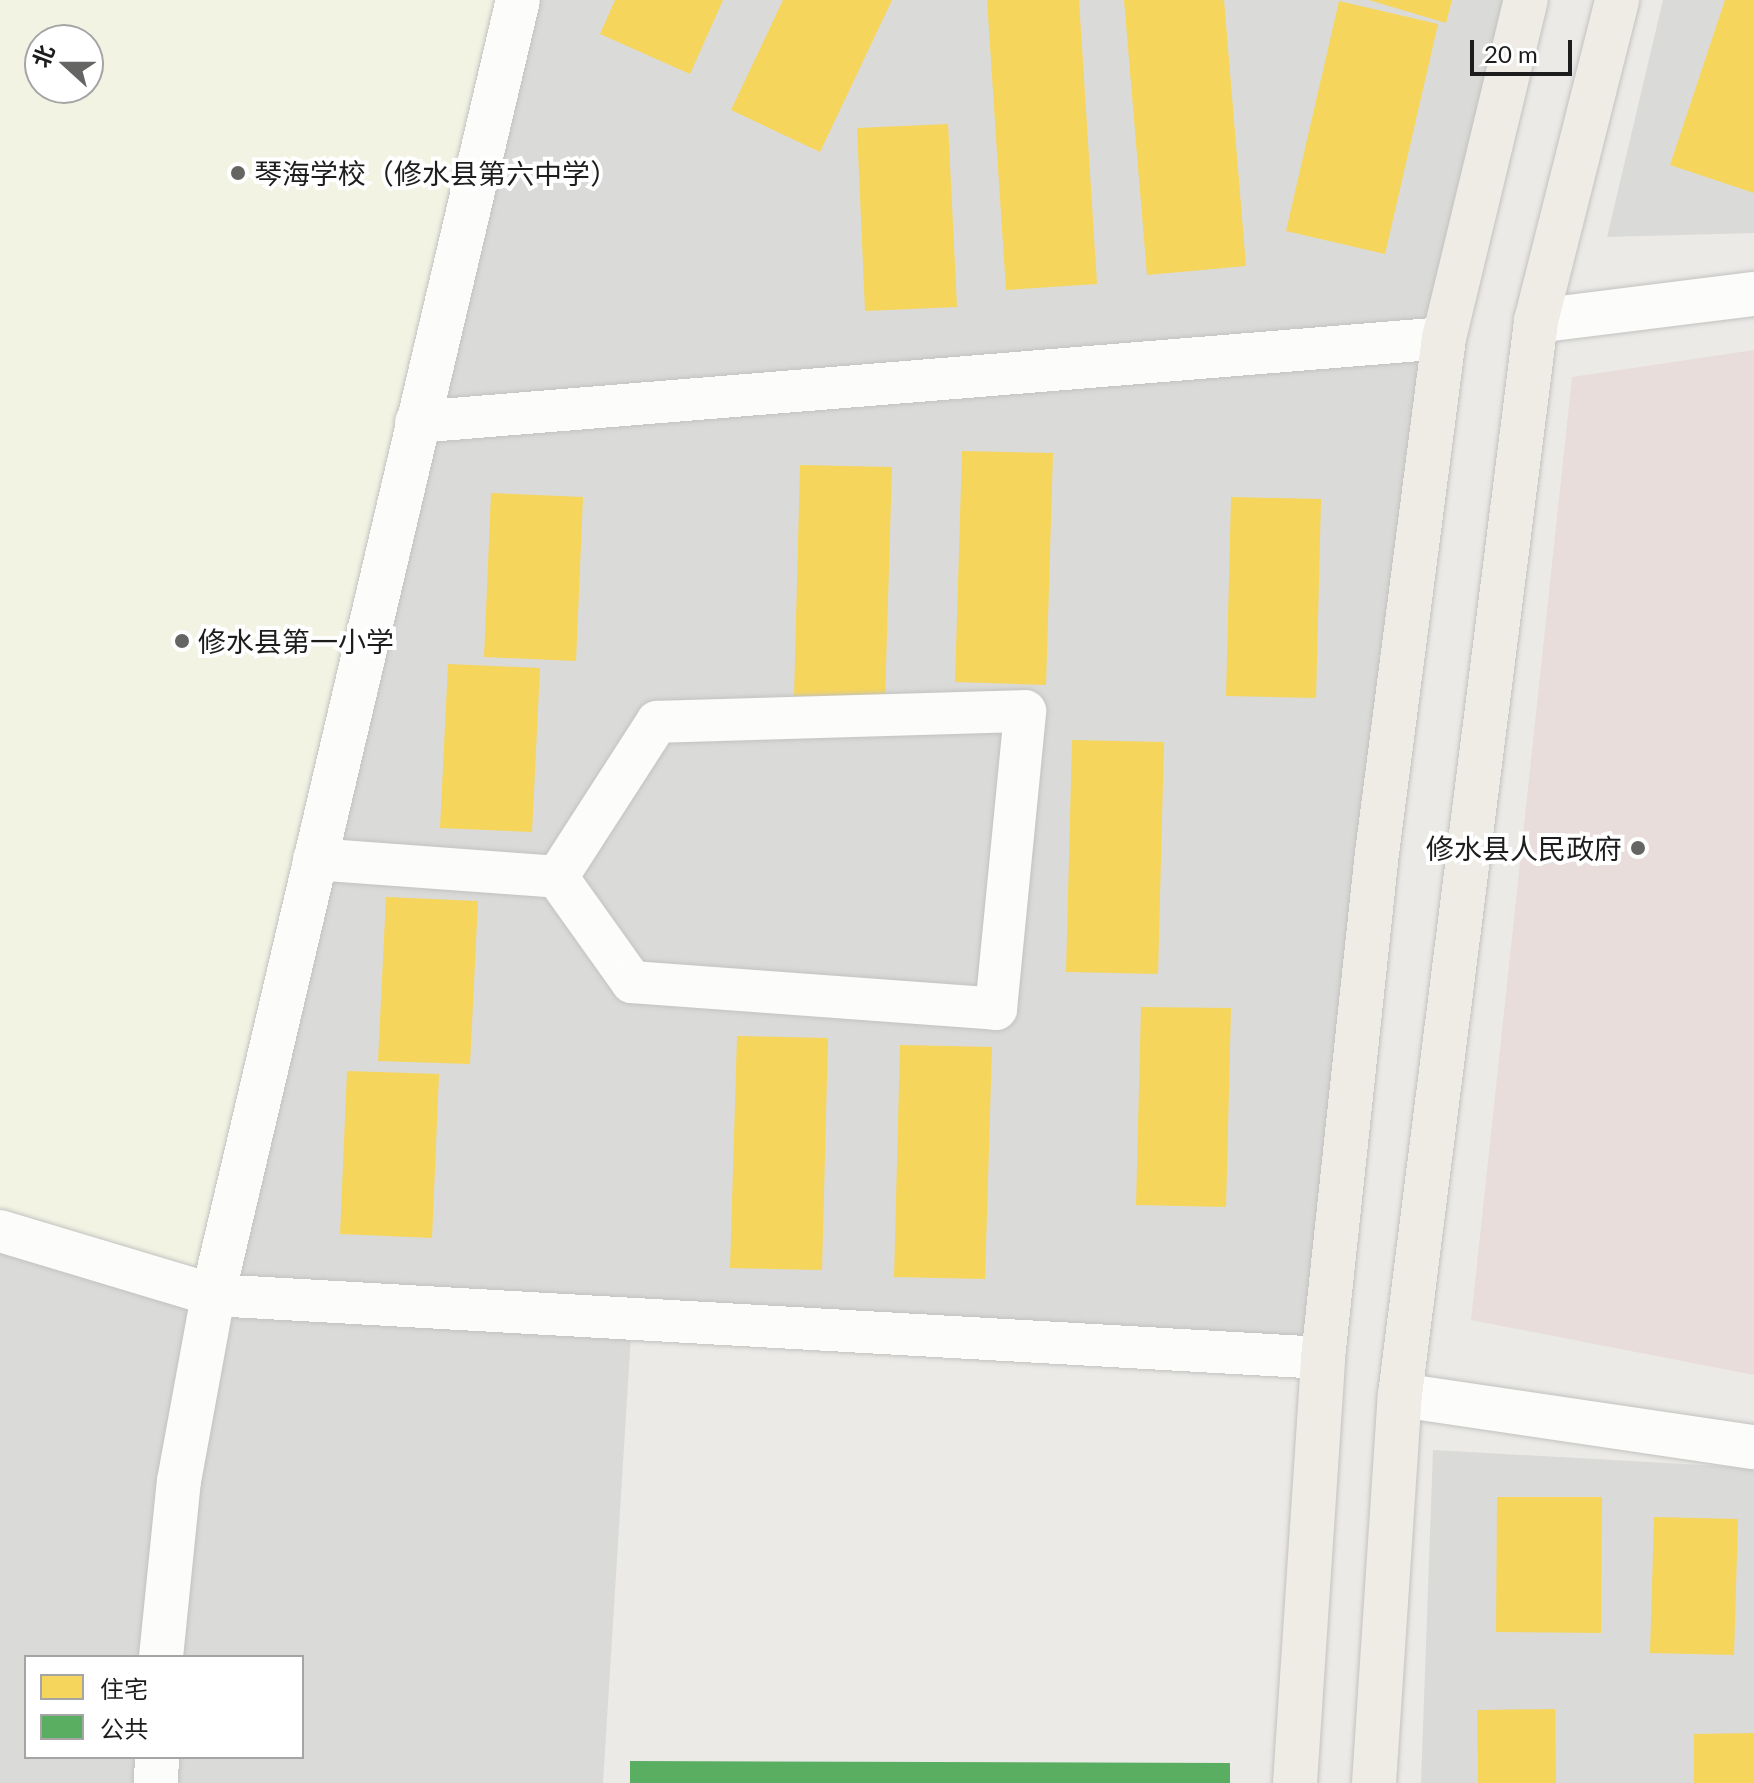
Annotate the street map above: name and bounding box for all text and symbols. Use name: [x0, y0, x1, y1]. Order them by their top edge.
north arrow: [24, 24, 104, 104]
scale bar: [1474, 24, 1576, 74]
text: 20 m: [1484, 39, 1538, 68]
text: 北: [26, 41, 60, 71]
place label: 琴海学校（修水县第六中学）: [254, 156, 618, 190]
marker: 琴海学校（修水县第六中学）: [229, 164, 247, 182]
place label: 修水县第一小学: [198, 624, 394, 658]
marker: 修水县第一小学: [173, 632, 191, 650]
place label: 修水县人民政府: [1426, 831, 1622, 865]
marker: 修水县人民政府: [1629, 839, 1647, 857]
legend: [24, 1655, 304, 1759]
text: 住宅: [100, 1674, 148, 1703]
text: 公共: [100, 1714, 148, 1743]

